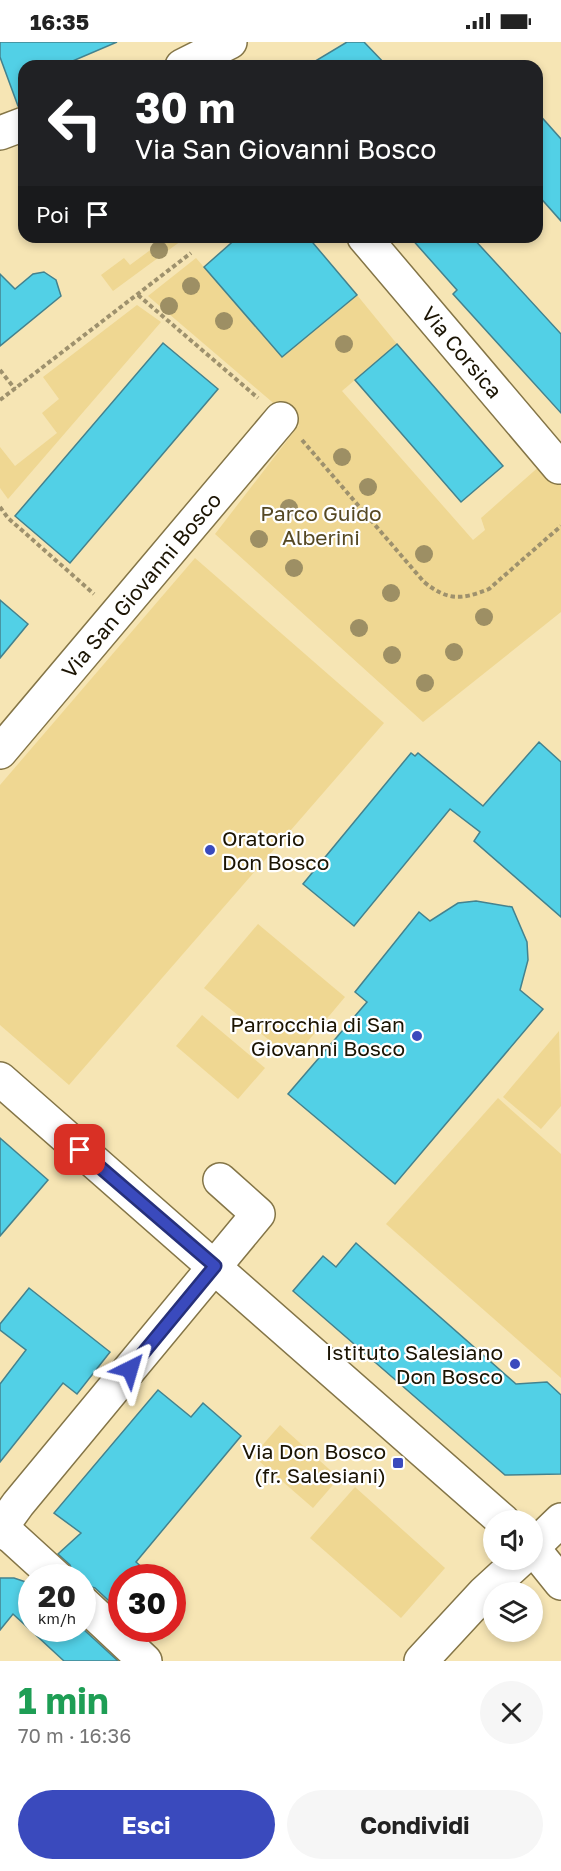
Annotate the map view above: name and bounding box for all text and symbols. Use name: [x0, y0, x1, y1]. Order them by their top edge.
text: 16:35: [30, 8, 89, 35]
text: 30 m: [135, 82, 235, 132]
icon: left: [36, 84, 114, 162]
text: Via San Giovanni Bosco: [135, 133, 436, 165]
icon: arrive: [81, 198, 114, 231]
text: Poi: [36, 201, 69, 228]
street label: Via Corsica: [416, 301, 508, 403]
street label: Via San Giovanni Bosco: [56, 487, 226, 683]
park label: Parco Guido Alberini: [260, 500, 382, 550]
place label: Oratorio Don Bosco: [222, 825, 329, 875]
marker: Oratorio Don Bosco: [203, 843, 217, 857]
place label: Parrocchia di San Giovanni Bosco: [230, 1011, 405, 1061]
marker: Parrocchia di San Giovanni Bosco: [410, 1029, 424, 1043]
pin: [54, 1124, 105, 1175]
icon: arrive: [63, 1133, 96, 1166]
position arrow: [98, 1337, 162, 1401]
place label: Istituto Salesiano Don Bosco: [326, 1339, 503, 1389]
marker: Istituto Salesiano Don Bosco: [508, 1357, 522, 1371]
place label: Via Don Bosco (fr. Salesiani): [242, 1438, 386, 1488]
marker: Via Don Bosco (fr. Salesiani): [391, 1456, 405, 1470]
map controls: [483, 1510, 543, 1642]
button: sound: [483, 1510, 543, 1570]
speed limit sign: 30: [108, 1564, 186, 1642]
text: 20: [38, 1578, 76, 1614]
button: layers: [483, 1582, 543, 1642]
text: km/h: [38, 1609, 76, 1627]
text: 1 min: [18, 1679, 109, 1722]
button: close: [480, 1681, 543, 1744]
text: 70 m · 16:36: [18, 1723, 131, 1747]
button: Esci: [18, 1790, 275, 1859]
button: Condividi: [287, 1790, 543, 1859]

